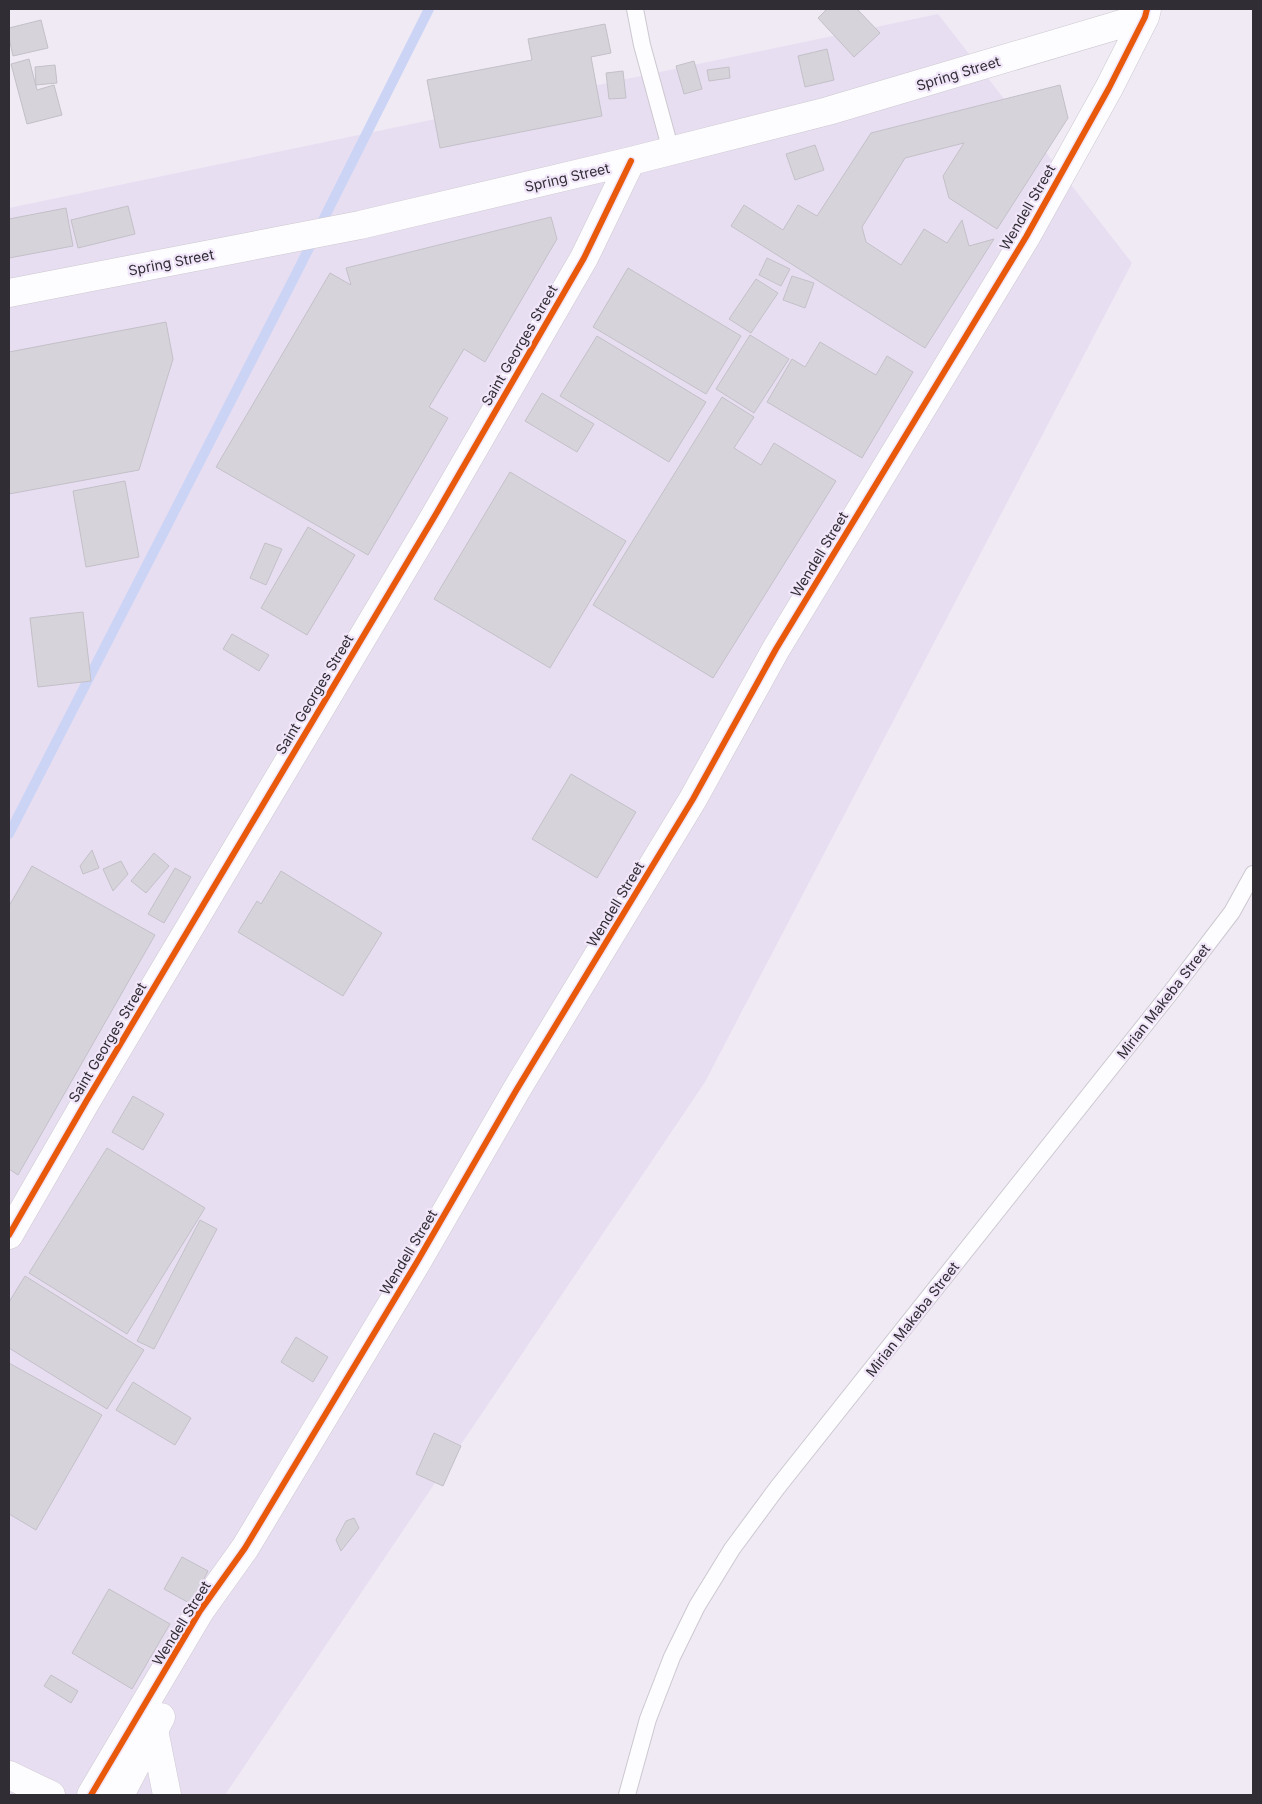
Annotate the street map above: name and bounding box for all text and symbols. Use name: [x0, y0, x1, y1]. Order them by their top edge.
street label: Spring Street: [914, 52, 1002, 94]
street label: Spring Street: [523, 159, 612, 195]
street label: Wendell Street: [996, 161, 1059, 253]
street label: Spring Street: [127, 245, 216, 279]
street label: Saint Georges Street: [477, 281, 561, 408]
street label: Wendell Street: [787, 508, 851, 600]
street label: Saint Georges Street: [272, 631, 357, 757]
street label: Wendell Street: [583, 858, 647, 950]
street label: Mirian Makeba Street: [1113, 940, 1213, 1062]
street label: Saint Georges Street: [65, 979, 150, 1105]
street label: Wendell Street: [376, 1206, 440, 1298]
street label: Mirian Makeba Street: [862, 1258, 962, 1380]
street label: Wendell Street: [148, 1577, 214, 1668]

